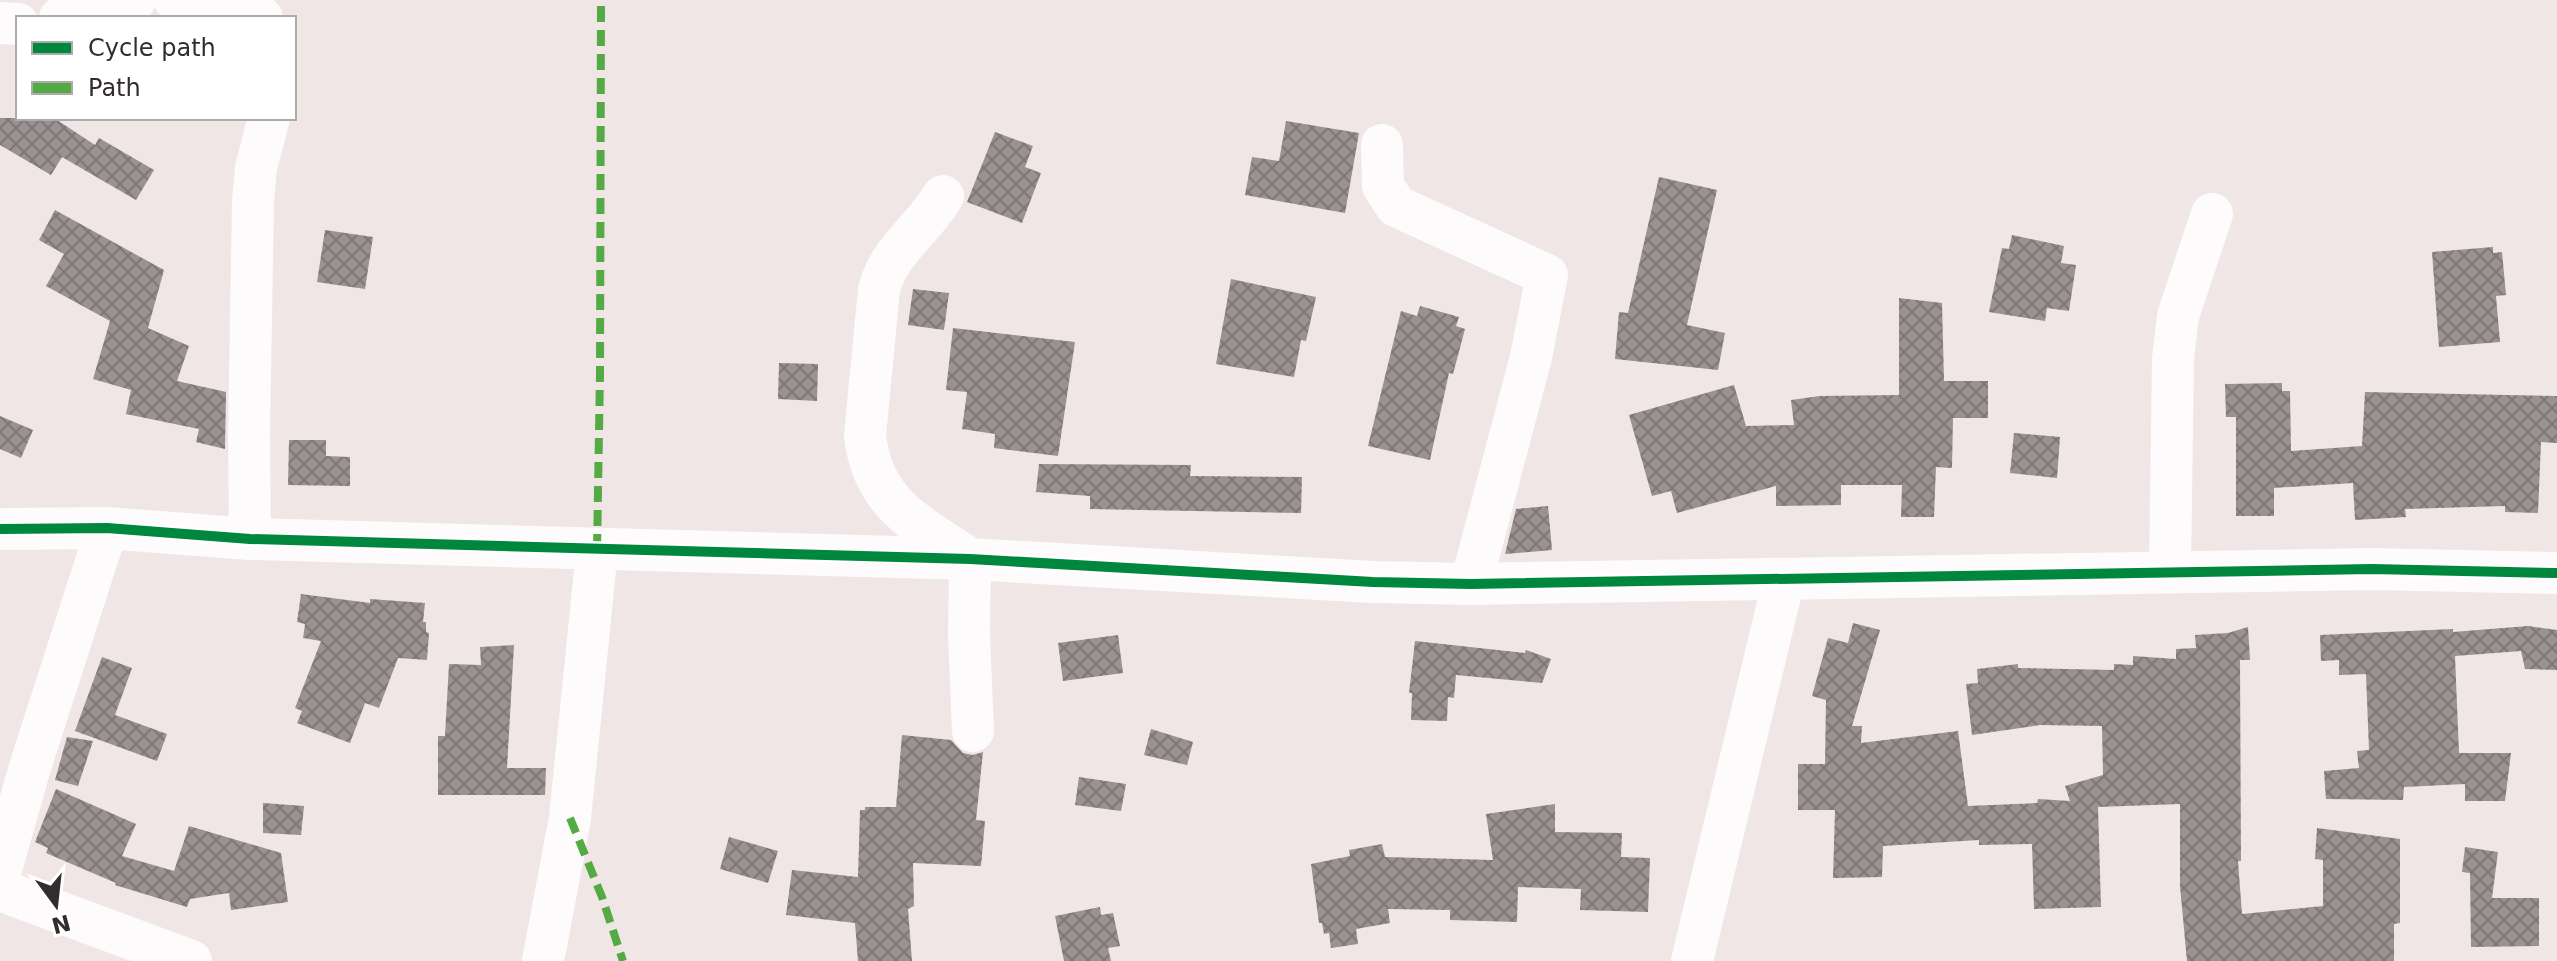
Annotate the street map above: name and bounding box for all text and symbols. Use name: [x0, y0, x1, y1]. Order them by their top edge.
legend: [16, 16, 296, 120]
text: Cycle path: [88, 34, 216, 62]
text: Path: [88, 74, 141, 102]
north arrow: [16, 865, 96, 945]
text: N: [49, 909, 73, 938]

